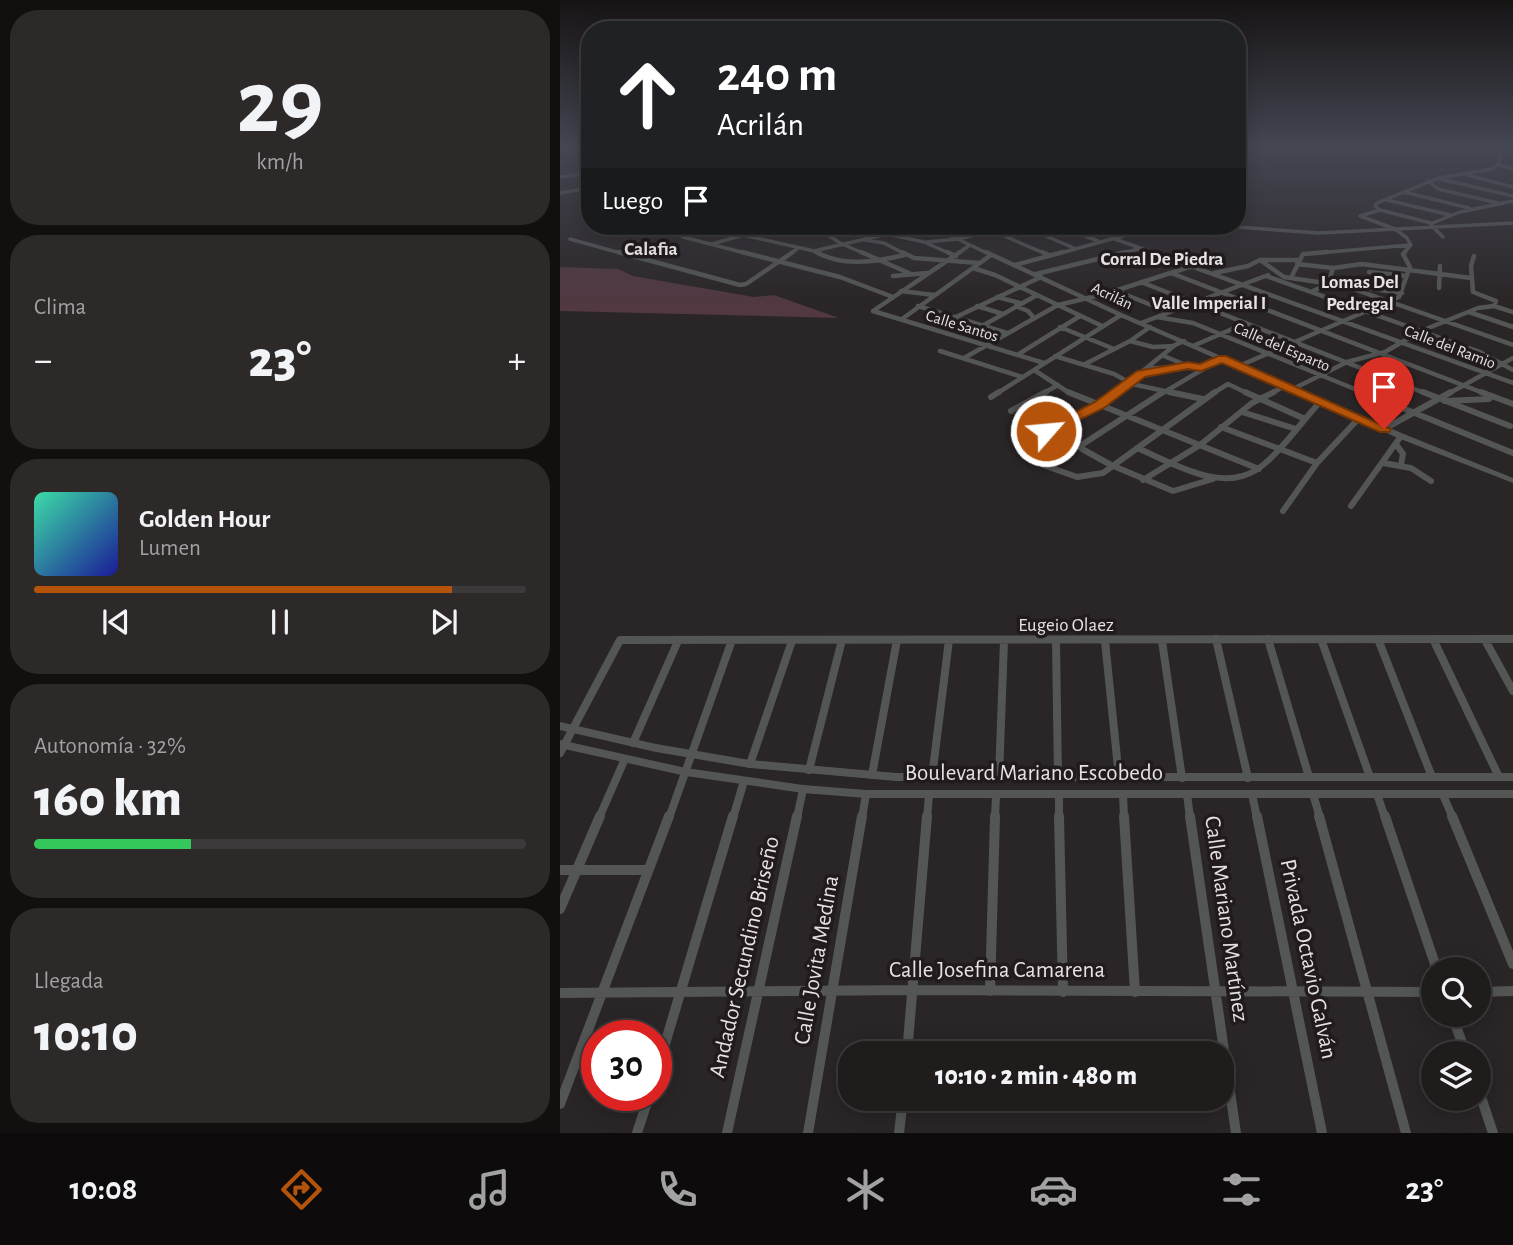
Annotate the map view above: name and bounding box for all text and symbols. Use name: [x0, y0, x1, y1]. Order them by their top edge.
icon: ahead: [602, 49, 693, 140]
text: 240 m: [717, 51, 837, 100]
text: 29: [237, 58, 323, 149]
text: Acrilán: [717, 109, 804, 141]
text: km/h: [256, 151, 304, 174]
icon: arrive: [677, 182, 715, 220]
text: Luego: [602, 188, 663, 214]
district label: Calafia: [624, 240, 678, 259]
district label: Corral De Piedra: [1100, 250, 1224, 269]
district label: Lomas Del Pedregal: [1321, 273, 1399, 314]
street label: Acrilán: [1089, 280, 1135, 312]
district label: Valle Imperial I: [1152, 294, 1266, 313]
text: Clima: [34, 296, 86, 319]
street label: Calle Santos: [924, 307, 1000, 345]
street label: Calle del Esparto: [1232, 320, 1333, 375]
street label: Calle del Ramio: [1402, 322, 1498, 372]
text: 23°: [249, 334, 311, 386]
text: −: [34, 342, 52, 380]
text: +: [508, 342, 526, 380]
pin: [1354, 357, 1414, 429]
icon: arrive: [1365, 368, 1403, 406]
position arrow: [1009, 394, 1083, 468]
text: Golden Hour: [139, 506, 270, 532]
text: Lumen: [139, 537, 201, 560]
icon: previous: [97, 603, 135, 641]
icon: pause: [261, 603, 299, 641]
icon: next: [425, 603, 463, 641]
street label: Eugeio Olaez: [1018, 616, 1114, 635]
text: Autonomía · 32%: [34, 735, 186, 758]
street label: Boulevard Mariano Escobedo: [905, 762, 1163, 785]
text: 160 km: [34, 773, 182, 825]
street label: Calle Mariano Martínez: [1200, 815, 1252, 1023]
street label: Andador Secundino Briseño: [706, 834, 784, 1080]
street label: Privada Octavio Galván: [1276, 857, 1340, 1061]
street label: Calle Jovita Medina: [791, 874, 843, 1046]
map controls: [1421, 957, 1491, 1111]
button: search: [1421, 957, 1491, 1027]
street label: Calle Josefina Camarena: [889, 959, 1105, 982]
text: Llegada: [34, 970, 104, 993]
text: 10:10: [34, 1008, 138, 1060]
speed limit sign: 30: [581, 1020, 672, 1111]
button: layers: [1421, 1041, 1491, 1111]
text: 10:10 · 2 min · 480 m: [935, 1063, 1137, 1089]
icon: directions: [277, 1165, 326, 1214]
icon: music: [465, 1165, 514, 1214]
icon: phone: [653, 1165, 702, 1214]
icon: climate: [841, 1165, 890, 1214]
icon: car: [1029, 1165, 1078, 1214]
icon: filters: [1217, 1165, 1266, 1214]
text: 10:08: [70, 1173, 138, 1205]
text: 23°: [1405, 1173, 1443, 1205]

